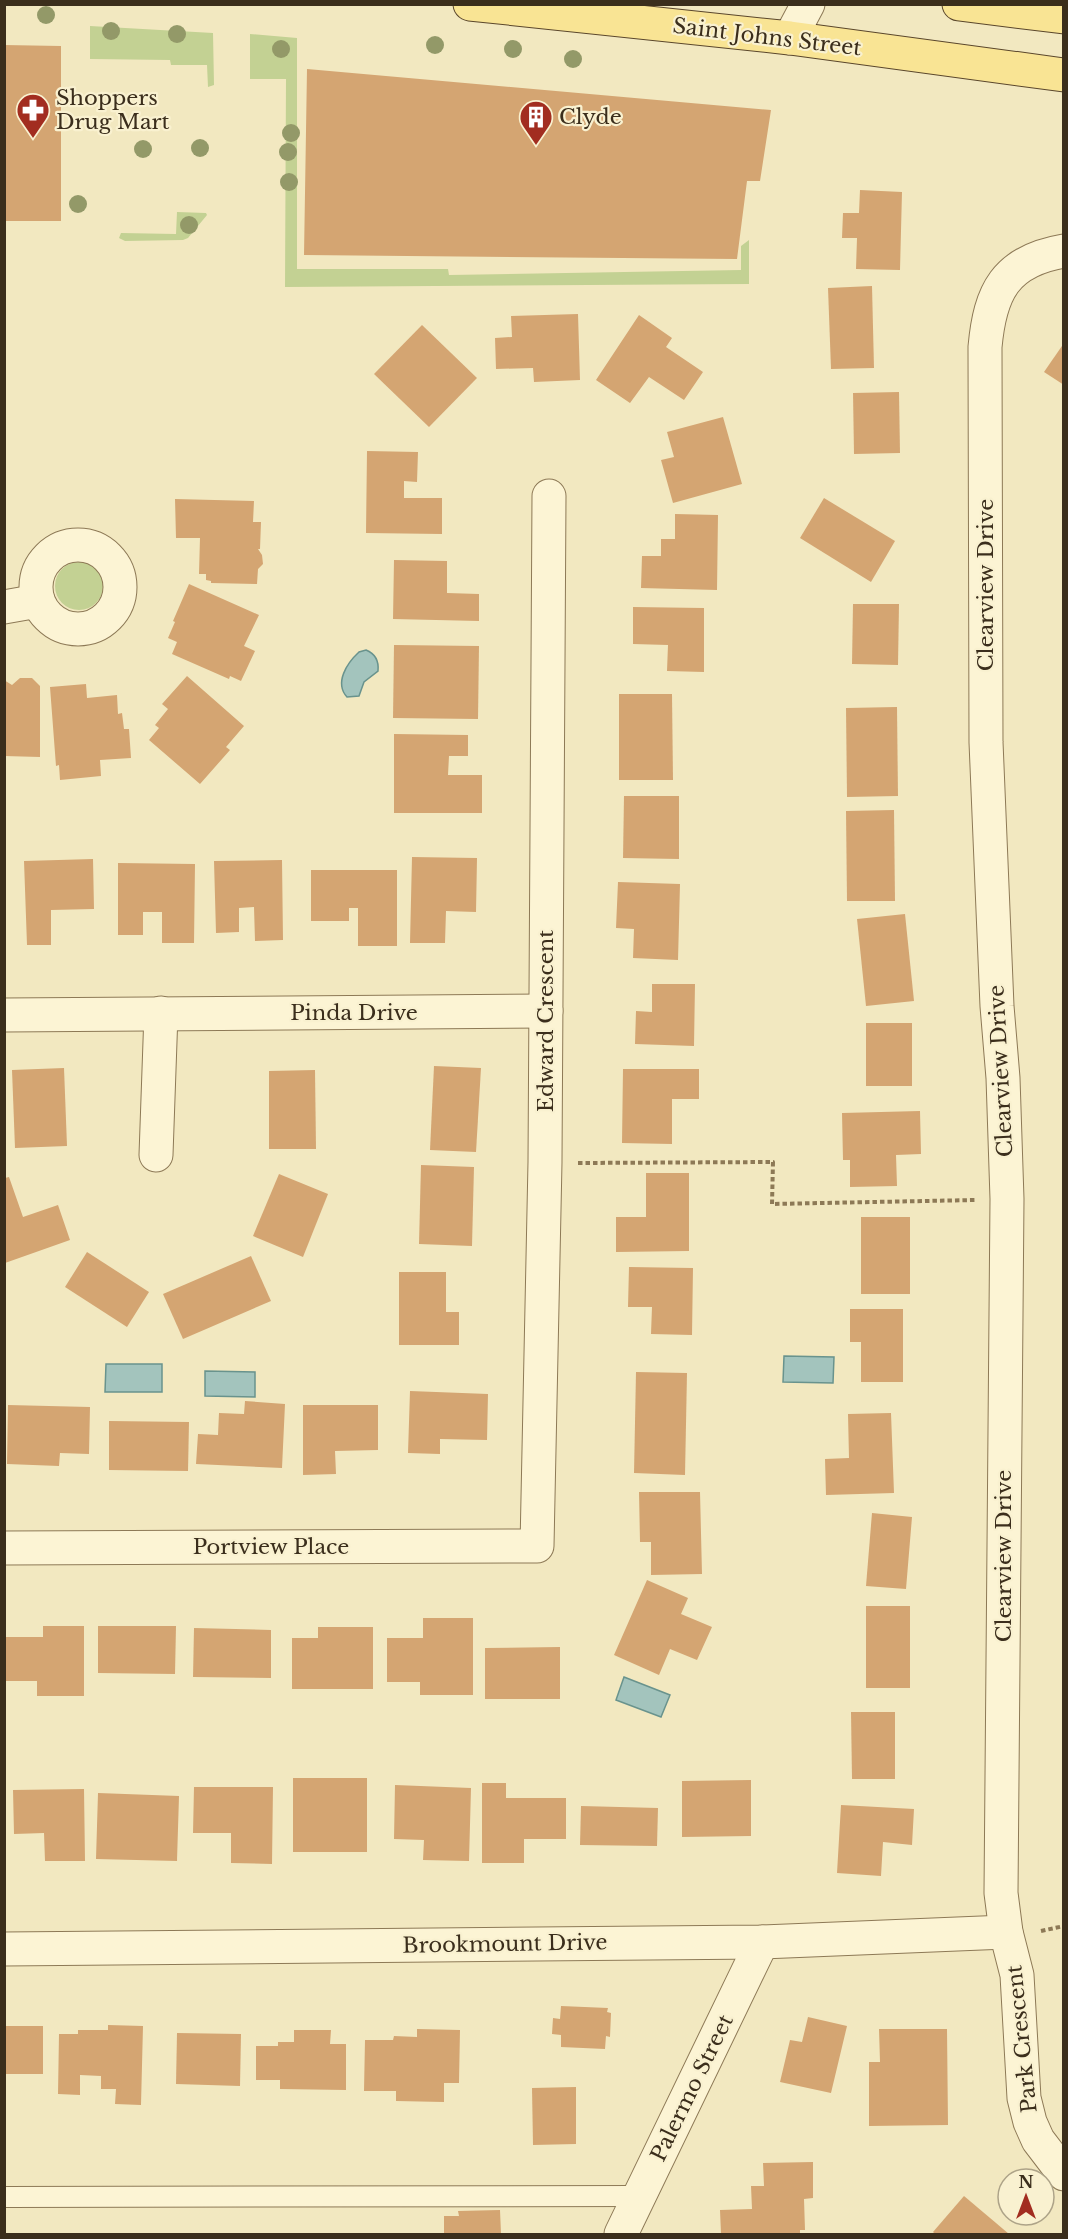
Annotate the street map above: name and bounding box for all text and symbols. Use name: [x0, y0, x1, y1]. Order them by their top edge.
street label: Saint Johns Street: [671, 13, 863, 61]
place label: Shoppers Drug Mart: [56, 85, 170, 135]
pharmacy icon: Shoppers Drug Mart: [15, 92, 51, 139]
building icon: Clyde: [518, 99, 554, 146]
place label: Clyde: [559, 104, 622, 130]
street label: Clearview Drive: [973, 499, 999, 671]
street label: Edward Crescent: [533, 930, 559, 1112]
street label: Clearview Drive: [984, 984, 1018, 1158]
street label: Pinda Drive: [290, 1000, 418, 1026]
street label: Clearview Drive: [991, 1470, 1017, 1642]
street label: Portview Place: [193, 1534, 349, 1560]
street label: Brookmount Drive: [402, 1929, 608, 1959]
street label: Park Crescent: [1001, 1964, 1043, 2114]
street label: Palermo Street: [645, 2010, 739, 2166]
north arrow: [996, 2167, 1056, 2227]
text: N: [1018, 2172, 1034, 2192]

